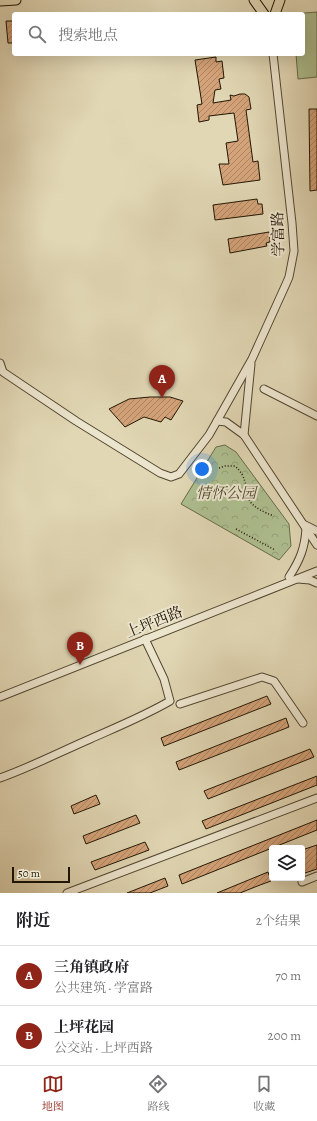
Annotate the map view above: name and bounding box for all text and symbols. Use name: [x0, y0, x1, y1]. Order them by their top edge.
search box: [12, 12, 305, 56]
icon: search: [26, 23, 48, 45]
text: 搜索地点: [58, 25, 118, 45]
street label: 学富路: [268, 211, 288, 257]
pin: A: [149, 365, 175, 398]
your location: [192, 459, 212, 479]
park label: 情怀公园: [196, 483, 258, 503]
street label: 上坪西路: [122, 601, 186, 643]
pin: B: [67, 632, 93, 665]
map controls: [269, 845, 305, 881]
button: layers: [269, 845, 305, 881]
scale bar: [12, 865, 70, 884]
text: 50 m: [18, 866, 40, 881]
text: 附近: [16, 909, 50, 932]
text: 2个结果: [256, 912, 301, 929]
text: 三角镇政府: [54, 957, 129, 977]
text: A: [25, 967, 33, 984]
text: 70 m: [275, 967, 301, 984]
text: 公共建筑 · 学富路: [54, 979, 153, 996]
text: 上坪花园: [54, 1017, 114, 1037]
text: B: [25, 1027, 33, 1044]
text: 200 m: [268, 1027, 301, 1044]
text: 公交站 · 上坪西路: [54, 1039, 153, 1056]
tab: 地图: [42, 1073, 64, 1114]
tab: 路线: [147, 1073, 169, 1114]
tab: 收藏: [253, 1073, 275, 1114]

